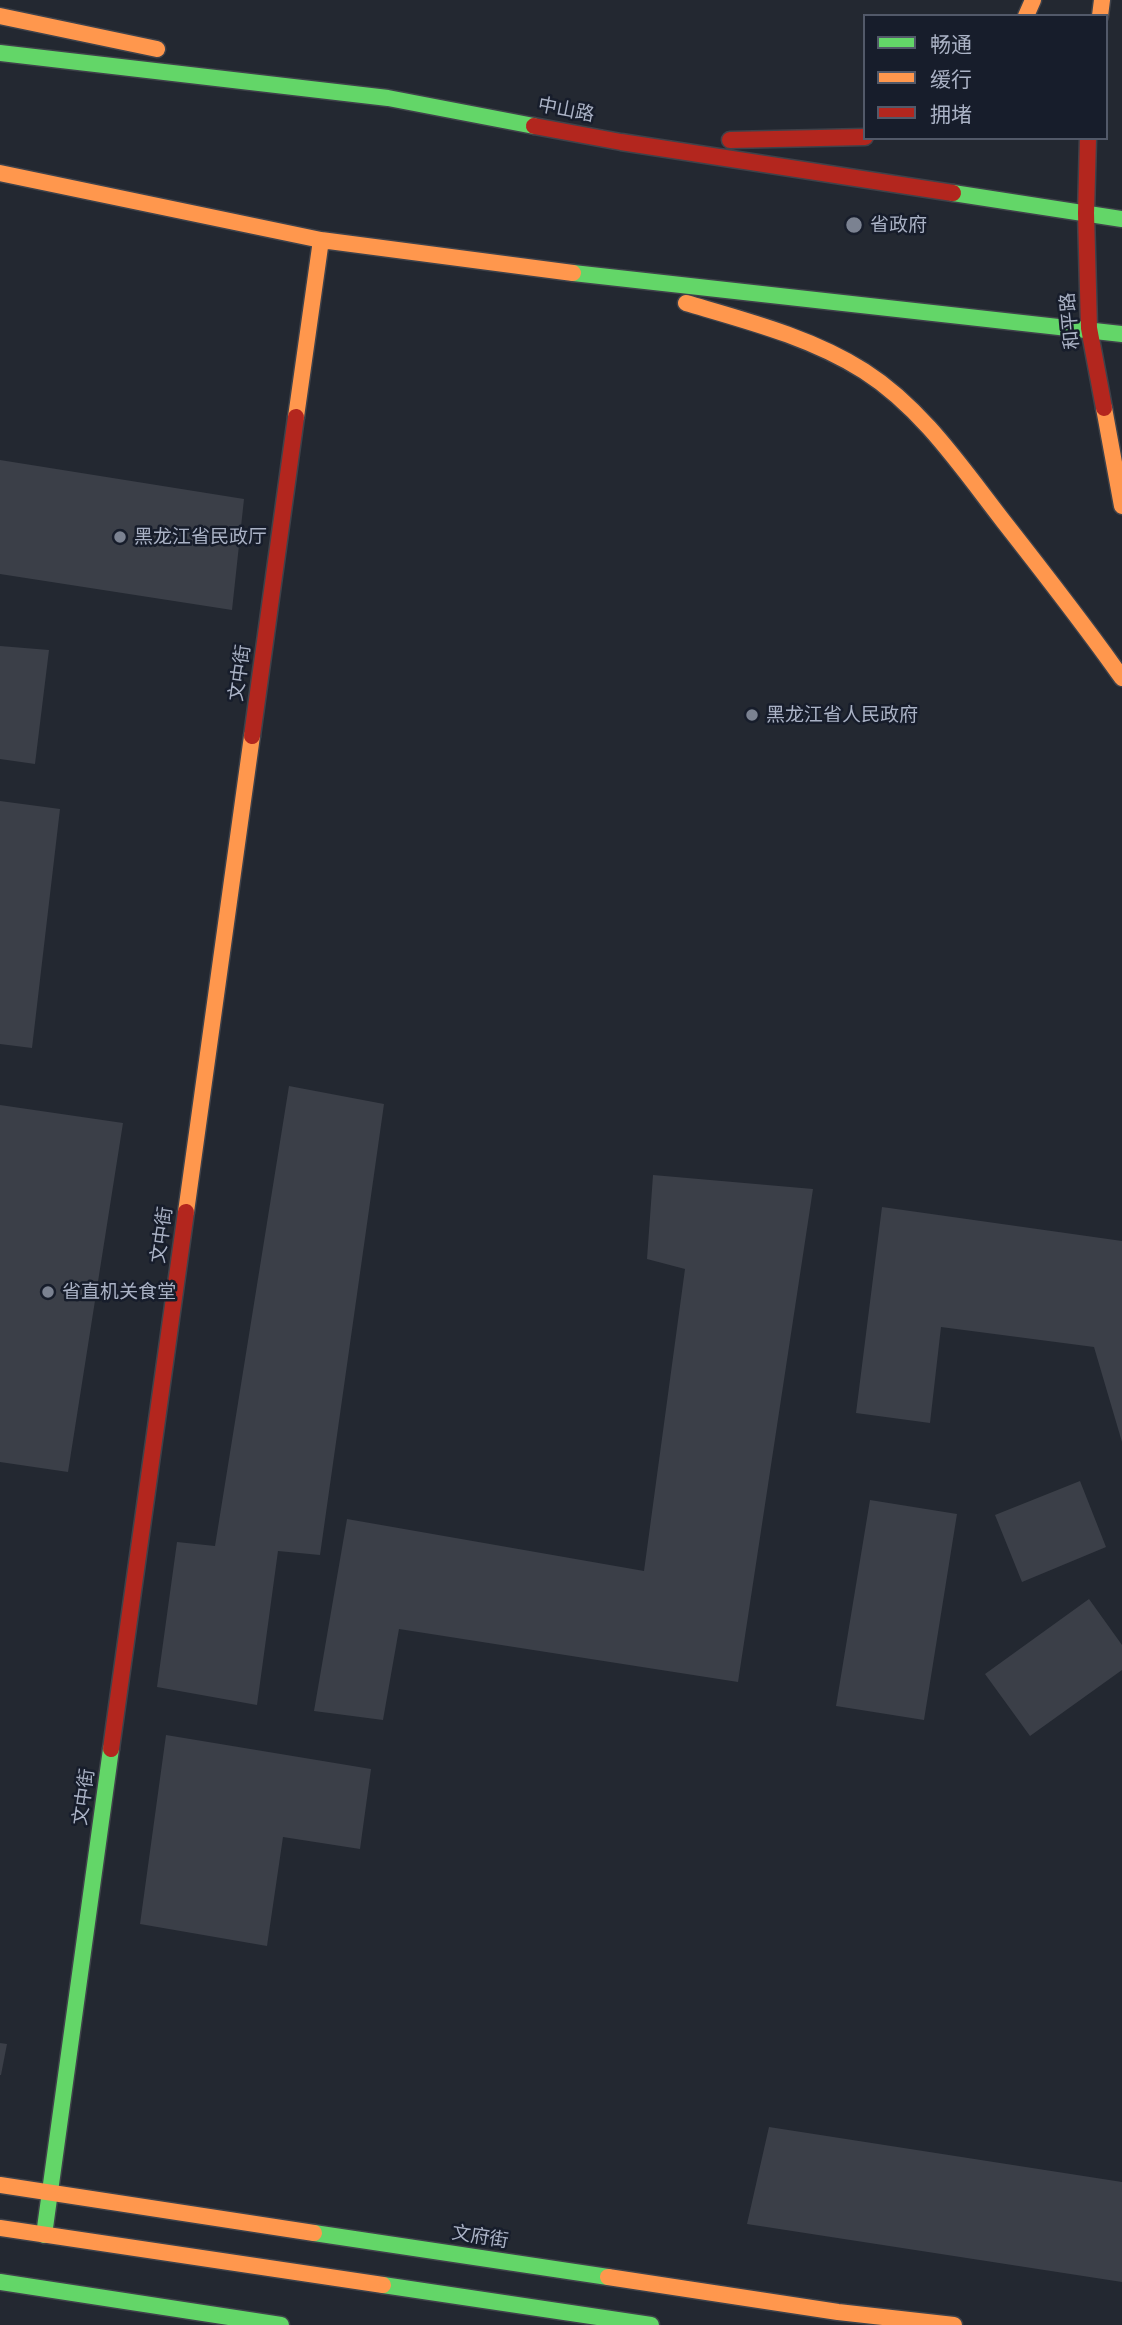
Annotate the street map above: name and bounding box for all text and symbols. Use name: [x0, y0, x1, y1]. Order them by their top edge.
legend: [863, 14, 1108, 140]
text: 畅通: [930, 32, 972, 57]
text: 缓行: [930, 67, 972, 92]
street label: 中山路: [536, 93, 596, 127]
text: 拥堵: [930, 102, 972, 127]
place label: 省政府: [870, 214, 927, 236]
marker: 省政府: [844, 215, 864, 235]
street label: 和平路: [1056, 292, 1084, 350]
place label: 黑龙江省民政厅: [134, 526, 267, 548]
marker: 黑龙江省民政厅: [112, 529, 128, 545]
street label: 文中街: [225, 643, 255, 703]
place label: 黑龙江省人民政府: [766, 704, 918, 726]
marker: 黑龙江省人民政府: [744, 707, 760, 723]
street label: 文中街: [147, 1205, 177, 1265]
place label: 省直机关食堂: [62, 1281, 176, 1303]
marker: 省直机关食堂: [40, 1284, 56, 1300]
street label: 文中街: [69, 1767, 99, 1827]
street label: 文府街: [450, 2221, 510, 2253]

